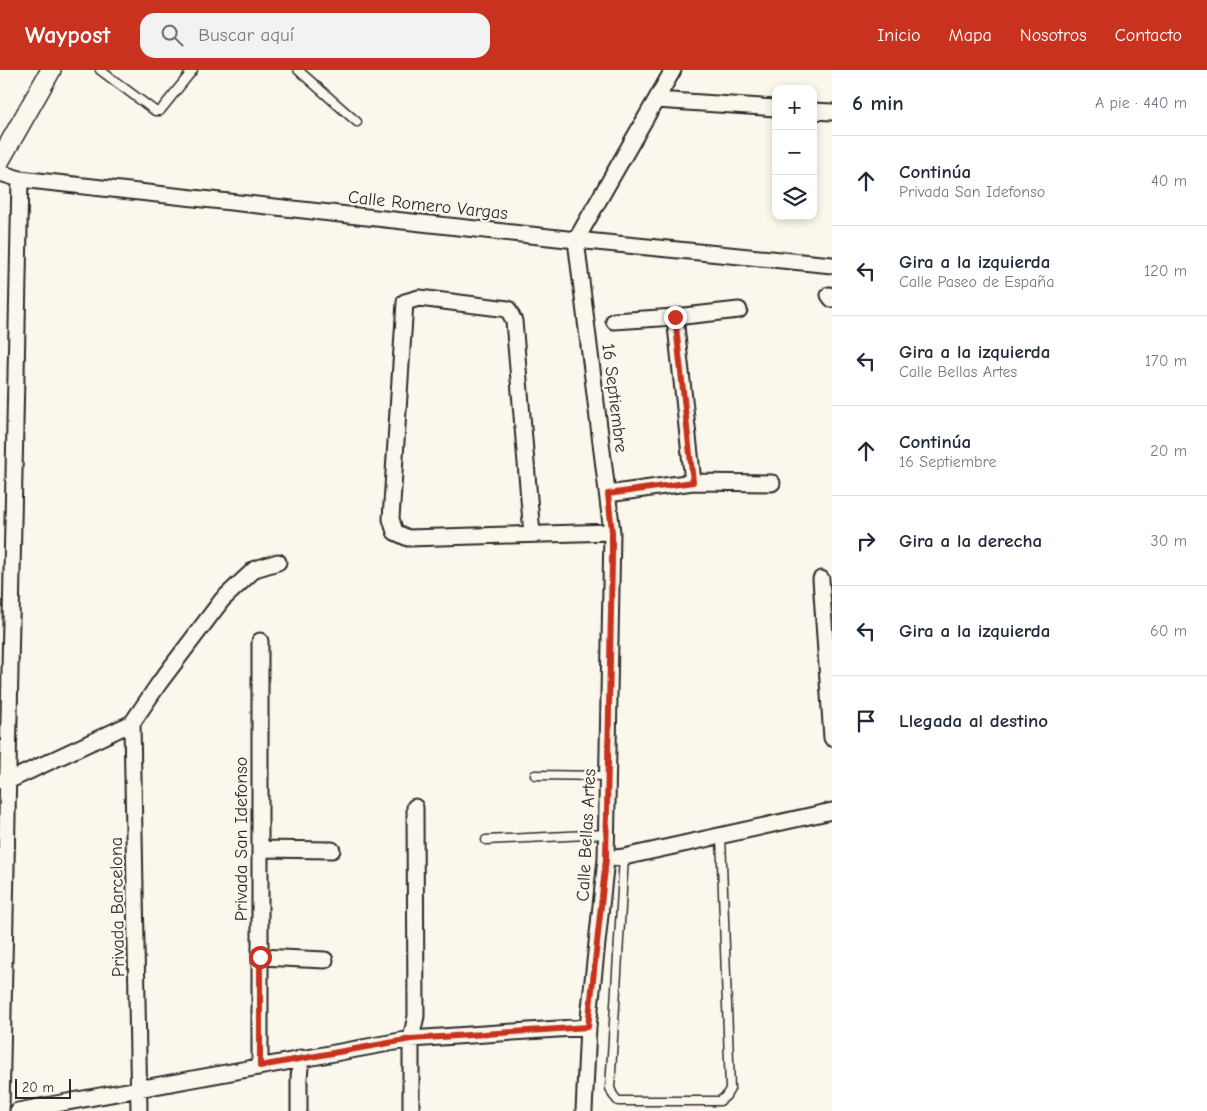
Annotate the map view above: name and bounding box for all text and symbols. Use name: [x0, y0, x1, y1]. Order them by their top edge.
search box: [140, 13, 490, 58]
text: Waypost: [25, 21, 110, 49]
icon: search: [158, 21, 186, 49]
text: Buscar aquí: [198, 24, 294, 46]
text: Inicio: [877, 25, 921, 46]
text: Mapa: [949, 25, 992, 46]
text: Nosotros: [1020, 25, 1087, 46]
text: Contacto: [1115, 25, 1182, 46]
map controls: [772, 85, 817, 220]
button: +: [772, 85, 817, 130]
text: 6 min: [852, 91, 904, 115]
text: A pie · 440 m: [1095, 94, 1187, 112]
button: −: [772, 130, 817, 175]
text: Continúa: [899, 161, 971, 183]
icon: ahead: [852, 167, 880, 195]
text: 40 m: [1151, 172, 1187, 190]
button: layers: [772, 175, 817, 220]
text: Privada San Idefonso: [899, 183, 1045, 201]
street label: Calle Romero Vargas: [347, 187, 509, 224]
text: Gira a la izquierda: [899, 251, 1050, 273]
icon: left: [852, 257, 880, 285]
text: 120 m: [1144, 262, 1187, 280]
text: Calle Paseo de España: [899, 273, 1054, 291]
route end: [664, 306, 687, 329]
text: Gira a la izquierda: [899, 341, 1050, 363]
street label: 16 Septiembre: [597, 342, 632, 454]
icon: left: [852, 347, 880, 375]
text: 170 m: [1145, 352, 1187, 370]
text: Calle Bellas Artes: [899, 363, 1017, 381]
text: Continúa: [899, 431, 971, 453]
icon: ahead: [852, 437, 880, 465]
text: 20 m: [1150, 442, 1187, 460]
text: 16 Septiembre: [899, 453, 997, 471]
icon: right: [852, 527, 880, 555]
text: Gira a la derecha: [899, 530, 1042, 552]
text: 30 m: [1151, 532, 1187, 550]
icon: left: [852, 617, 880, 645]
text: Gira a la izquierda: [899, 620, 1050, 642]
text: 60 m: [1150, 622, 1187, 640]
icon: arrive: [852, 707, 880, 735]
text: Llegada al destino: [899, 710, 1048, 732]
street label: Privada San Idefonso: [231, 757, 252, 921]
street label: Calle Bellas Artes: [573, 768, 600, 902]
street label: Privada Barcelona: [106, 837, 129, 977]
route start: [249, 946, 272, 969]
scale bar: [15, 1076, 71, 1099]
text: 20 m: [22, 1079, 54, 1096]

